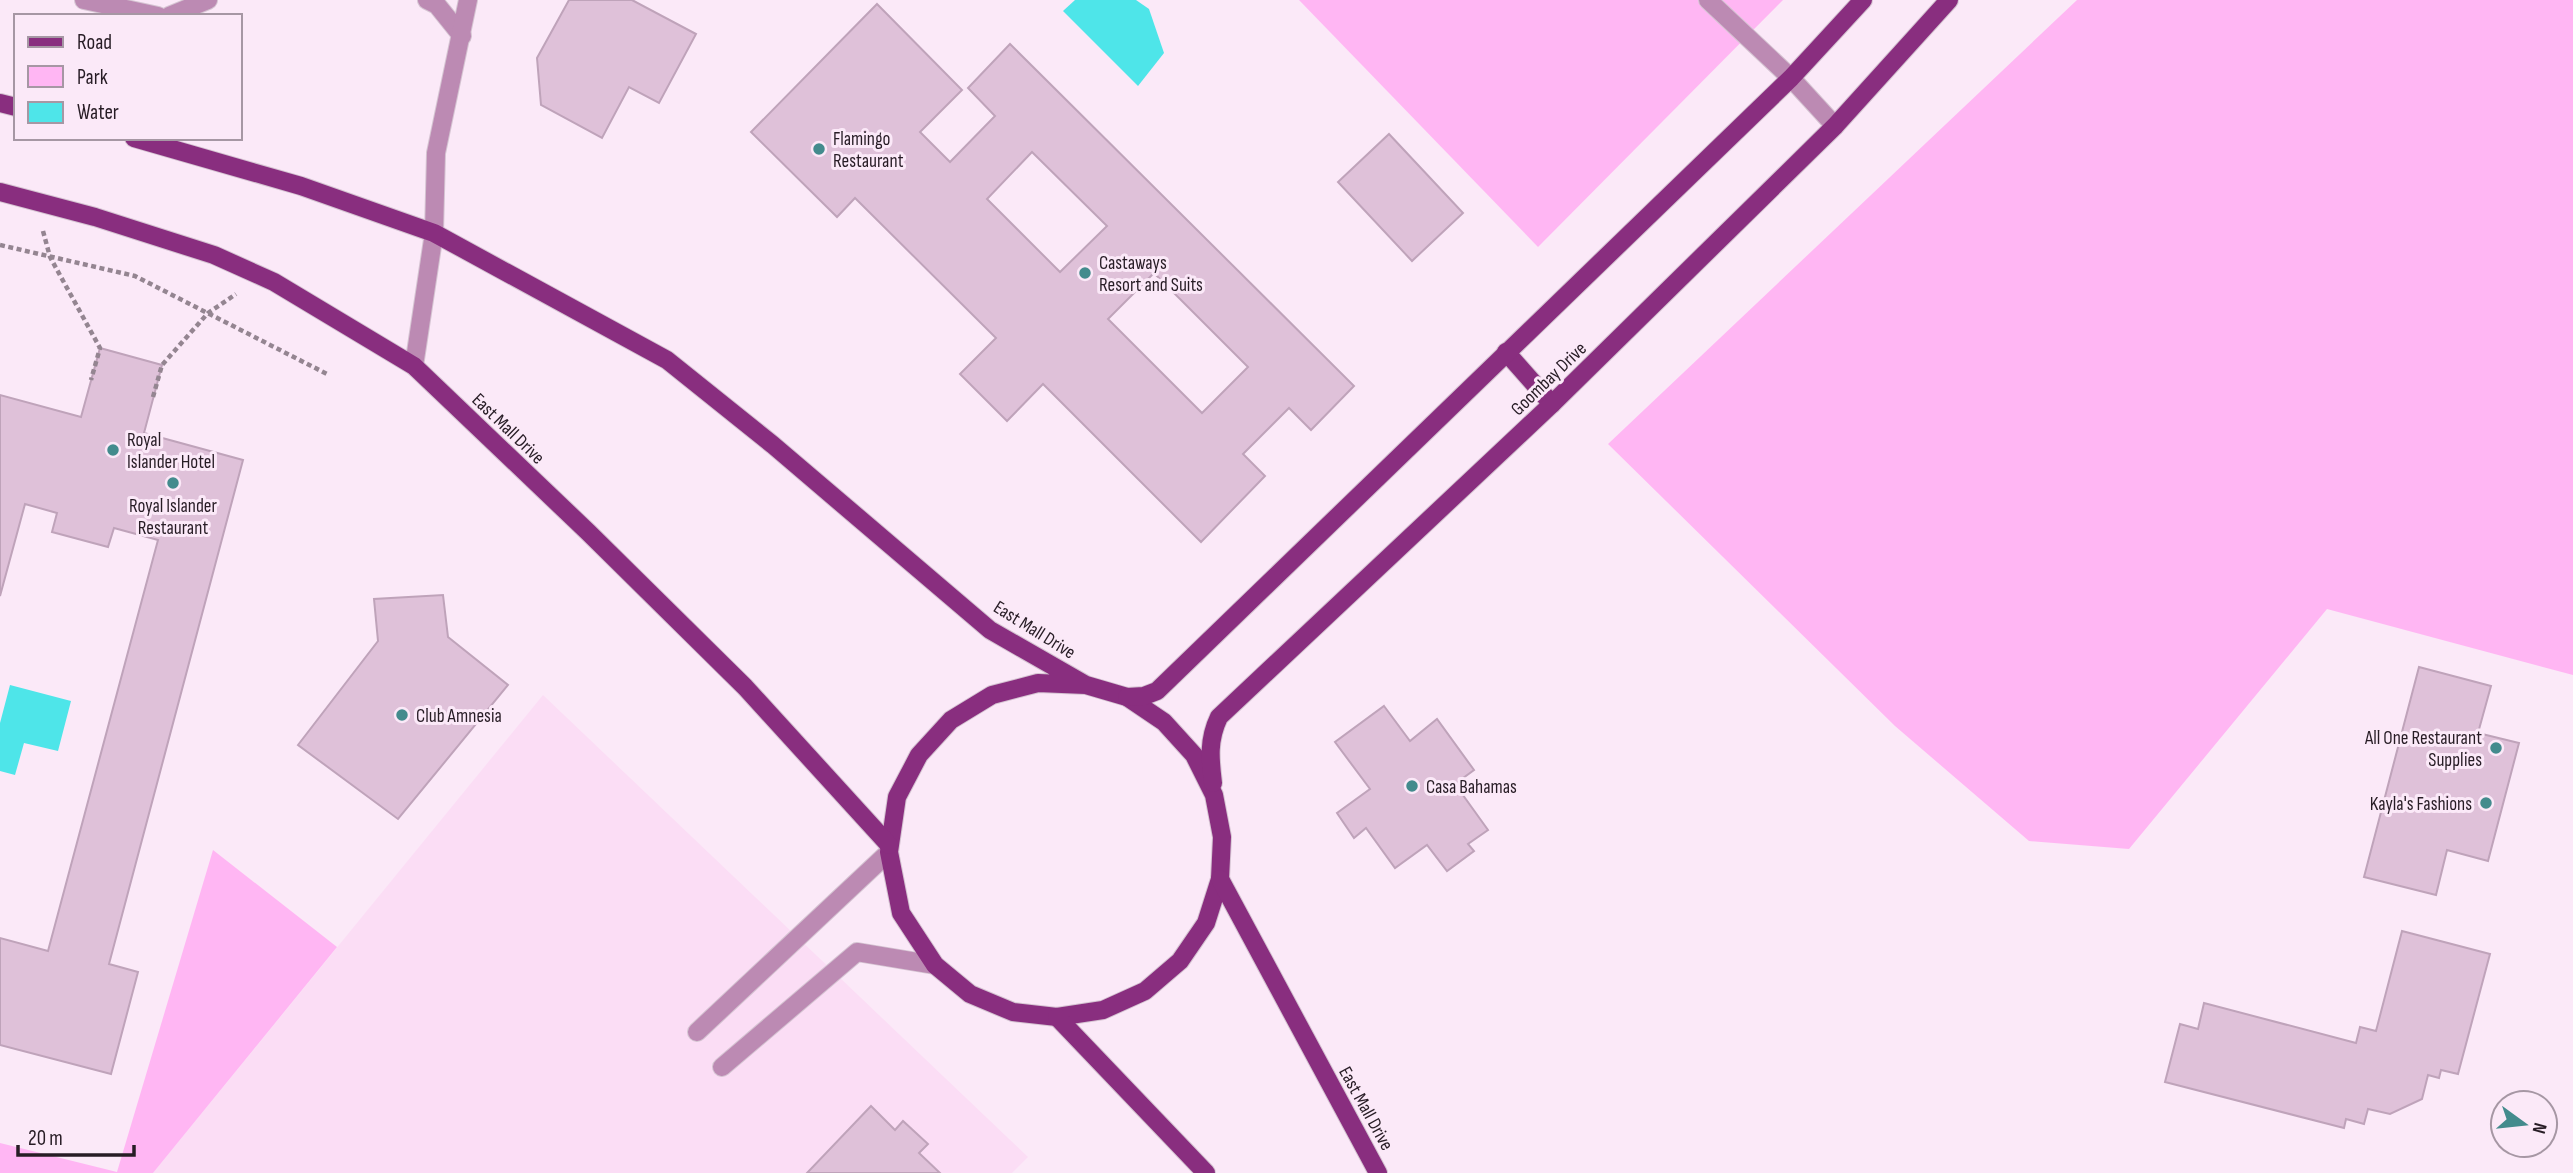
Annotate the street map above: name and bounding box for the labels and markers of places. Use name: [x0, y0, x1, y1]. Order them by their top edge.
place label: Flamingo Restaurant: [833, 128, 904, 173]
marker: Flamingo Restaurant: [811, 141, 827, 157]
place label: Castaways Resort and Suits: [1099, 252, 1203, 297]
marker: Castaways Resort and Suits: [1077, 265, 1093, 281]
place label: Royal Islander Hotel: [127, 429, 215, 474]
marker: Royal Islander Hotel: [105, 442, 121, 458]
marker: Royal Islander Restaurant: [165, 475, 181, 491]
place label: Royal Islander Restaurant: [129, 495, 217, 540]
place label: Club Amnesia: [416, 705, 502, 728]
marker: Club Amnesia: [394, 707, 410, 723]
place label: All One Restaurant Supplies: [2364, 727, 2482, 772]
marker: All One Restaurant Supplies: [2488, 740, 2504, 756]
place label: Casa Bahamas: [1426, 776, 1517, 799]
marker: Casa Bahamas: [1404, 778, 1420, 794]
place label: Kayla's Fashions: [2370, 793, 2472, 816]
marker: Kayla's Fashions: [2478, 795, 2494, 811]

